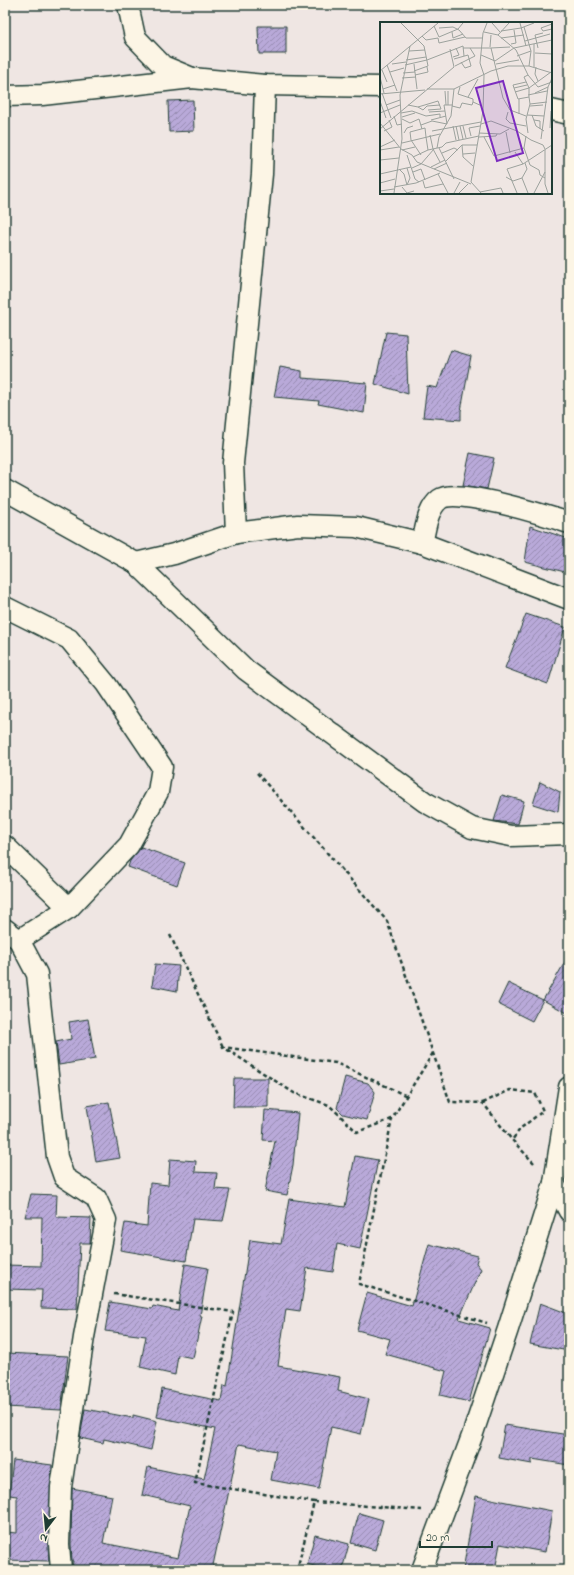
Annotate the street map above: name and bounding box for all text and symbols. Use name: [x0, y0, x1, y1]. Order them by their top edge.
inset map: [380, 22, 552, 194]
north arrow: [26, 1509, 66, 1549]
scale bar: [420, 1523, 492, 1549]
text: N: [38, 1529, 49, 1546]
text: 20 m: [426, 1529, 449, 1547]

